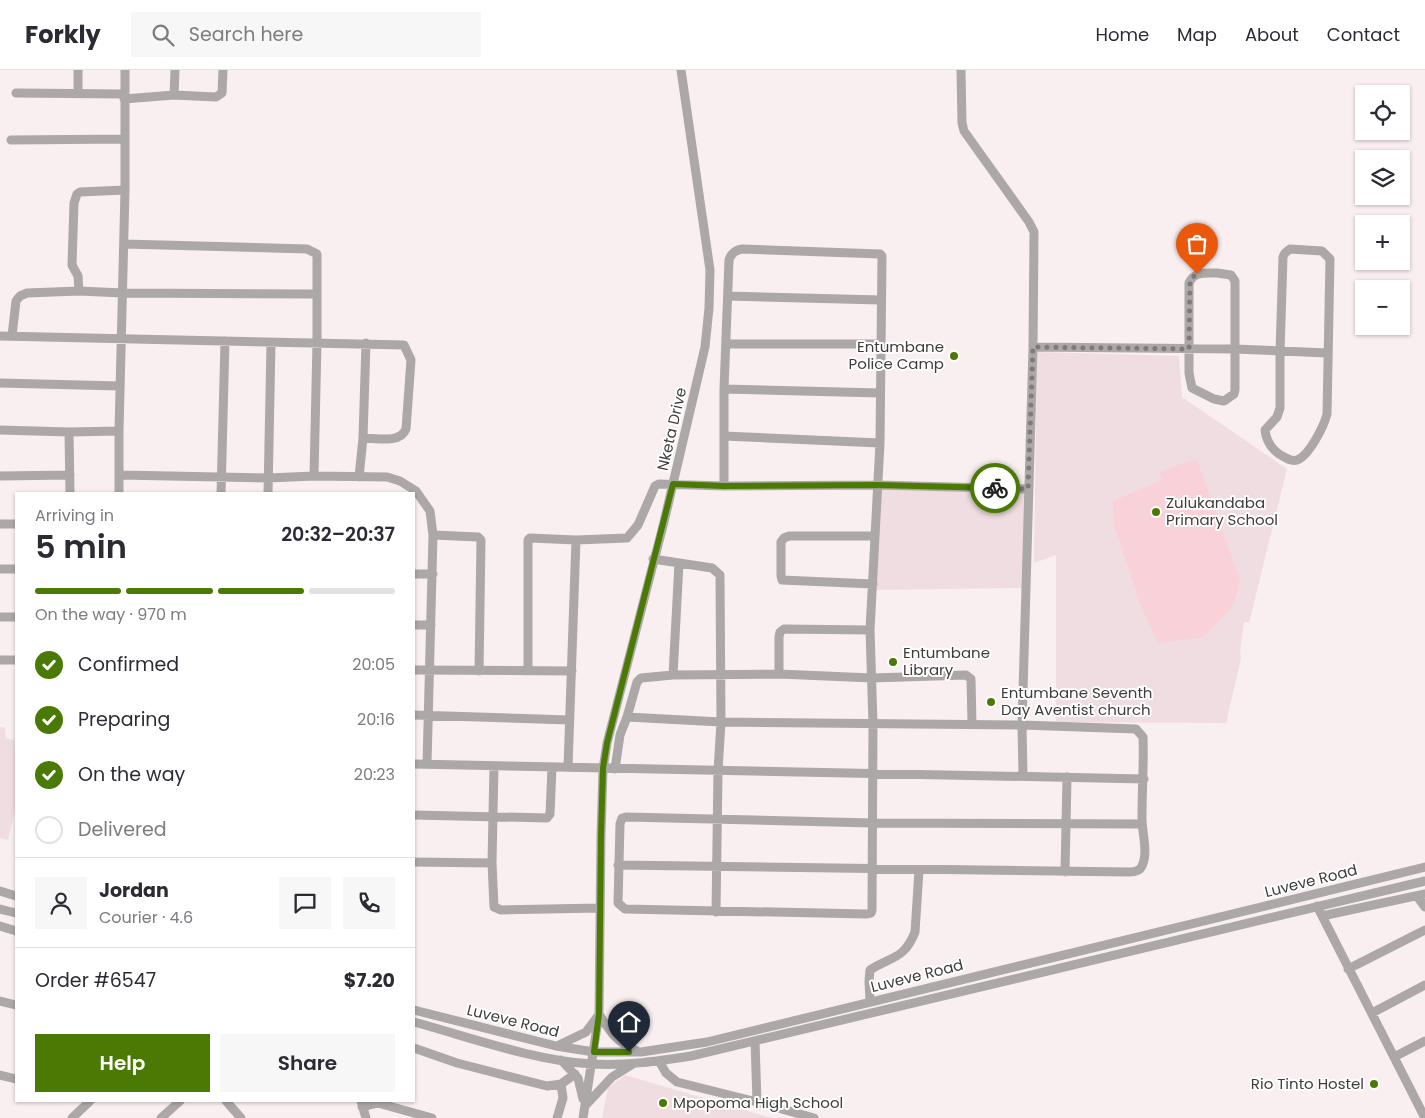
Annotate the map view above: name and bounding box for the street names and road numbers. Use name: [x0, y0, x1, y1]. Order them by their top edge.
street label: Nketa Drive: [652, 385, 691, 473]
street label: Luveve Road: [1262, 859, 1359, 902]
street label: Luveve Road: [868, 954, 965, 997]
street label: Luveve Road: [465, 999, 562, 1042]

